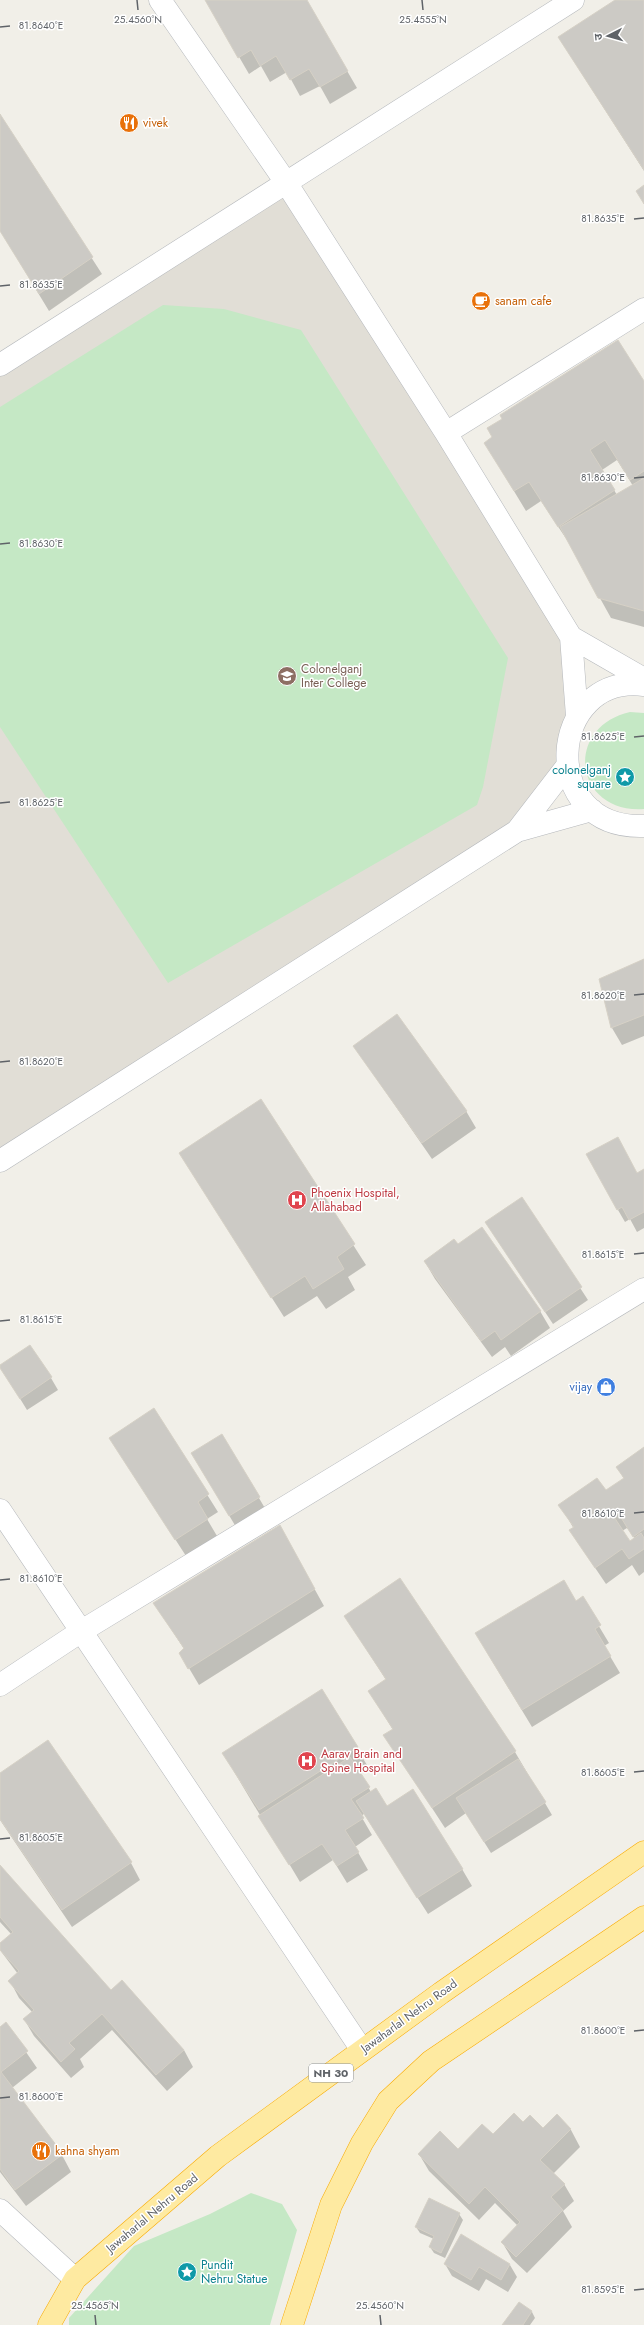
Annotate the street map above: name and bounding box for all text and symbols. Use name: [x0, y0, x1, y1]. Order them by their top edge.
text: 25.4560°N: [114, 12, 162, 27]
text: 25.4555°N: [399, 12, 447, 27]
north arrow: [588, 16, 628, 56]
text: 81.8640°E: [19, 18, 63, 33]
text: उ: [590, 32, 606, 41]
restaurant icon: vivek: [118, 112, 140, 134]
place label: vivek: [143, 114, 169, 132]
text: 81.8635°E: [581, 211, 625, 226]
text: 81.8635°E: [19, 277, 63, 292]
cafe icon: sanam cafe: [470, 290, 492, 312]
place label: sanam cafe: [495, 292, 552, 310]
text: 81.8630°E: [581, 470, 625, 485]
text: 81.8630°E: [19, 536, 63, 551]
place label: Colonelganj Inter College: [301, 660, 367, 692]
school or university icon: Colonelganj Inter College: [276, 665, 298, 687]
text: 81.8625°E: [581, 729, 625, 744]
place label: colonelganj square: [552, 761, 611, 793]
place icon: colonelganj square: [614, 766, 636, 788]
text: 81.8625°E: [19, 795, 63, 810]
text: 81.8620°E: [581, 988, 625, 1003]
text: 81.8620°E: [19, 1054, 63, 1069]
place label: Phoenix Hospital, Allahabad: [311, 1184, 400, 1216]
hospital icon: Phoenix Hospital, Allahabad: [286, 1189, 308, 1211]
text: 81.8615°E: [582, 1247, 624, 1262]
text: 81.8615°E: [20, 1312, 62, 1327]
shop icon: vijay: [595, 1376, 617, 1398]
place label: vijay: [570, 1378, 593, 1396]
text: 81.8610°E: [582, 1506, 624, 1521]
text: 81.8610°E: [20, 1571, 62, 1586]
place label: Aarav Brain and Spine Hospital: [321, 1745, 402, 1777]
hospital icon: Aarav Brain and Spine Hospital: [296, 1750, 318, 1772]
text: 81.8605°E: [581, 1765, 625, 1780]
text: 81.8605°E: [19, 1830, 63, 1845]
street label: Jawaharlal Nehru Road: [355, 1975, 461, 2058]
text: 81.8600°E: [581, 2023, 625, 2038]
road number: NH 30: [309, 2064, 353, 2082]
text: 81.8600°E: [19, 2089, 63, 2104]
restaurant icon: kahna shyam: [30, 2140, 52, 2162]
place label: kahna shyam: [55, 2142, 120, 2160]
street label: Jawaharlal Nehru Road: [101, 2169, 202, 2258]
place label: Pundit Nehru Statue: [201, 2256, 267, 2288]
place icon: Pundit Nehru Statue: [176, 2261, 198, 2283]
text: 81.8595°E: [581, 2282, 625, 2297]
text: 25.4565°N: [71, 2298, 119, 2313]
text: 25.4560°N: [356, 2298, 404, 2313]

